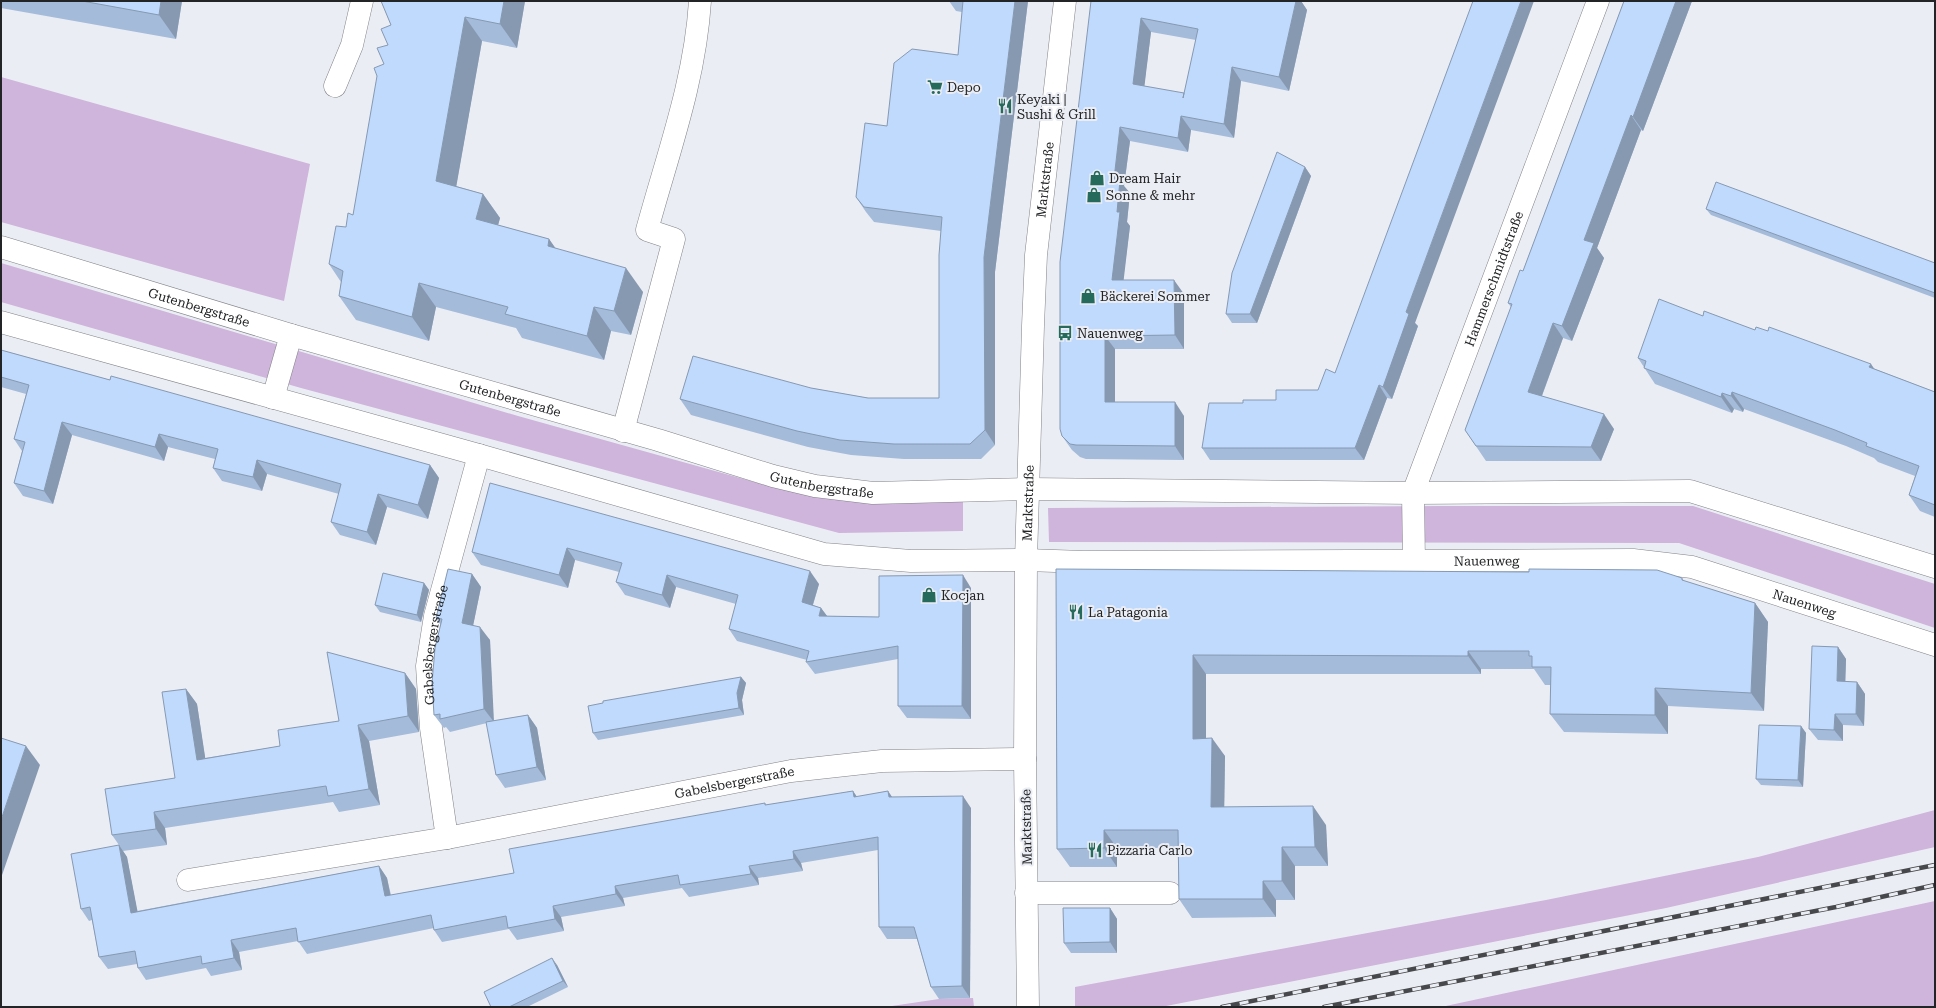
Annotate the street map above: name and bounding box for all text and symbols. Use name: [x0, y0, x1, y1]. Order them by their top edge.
supermarket icon: Depo: [926, 78, 944, 96]
place label: Depo: [947, 80, 981, 95]
place label: Keyaki | Sushi & Grill: [1017, 92, 1096, 122]
restaurant icon: Keyaki | Sushi & Grill: [996, 97, 1014, 115]
street label: Marktstraße: [1033, 141, 1057, 219]
shop icon: Dream Hair: [1088, 169, 1106, 187]
place label: Dream Hair: [1109, 171, 1181, 186]
shop icon: Sonne & mehr: [1085, 186, 1103, 204]
place label: Sonne & mehr: [1106, 188, 1196, 203]
street label: Hammerschmidtstraße: [1462, 209, 1526, 349]
street label: Gutenbergstraße: [146, 285, 251, 330]
shop icon: Bäckerei Sommer: [1079, 287, 1097, 305]
place label: Bäckerei Sommer: [1100, 289, 1211, 304]
bus stop icon: Nauenweg: [1056, 324, 1074, 342]
place label: Nauenweg: [1077, 326, 1143, 341]
street label: Gutenbergstraße: [457, 376, 563, 420]
street label: Marktstraße: [1020, 465, 1037, 541]
street label: Gutenbergstraße: [768, 469, 875, 501]
street label: Nauenweg: [1454, 553, 1520, 569]
street label: Gabelsbergerstraße: [420, 583, 451, 706]
shop icon: Kocjan: [920, 586, 938, 604]
street label: Nauenweg: [1771, 586, 1839, 621]
place label: Kocjan: [941, 588, 985, 603]
restaurant icon: La Patagonia: [1067, 603, 1085, 621]
place label: La Patagonia: [1088, 605, 1168, 620]
street label: Gabelsbergerstraße: [673, 764, 796, 802]
street label: Marktstraße: [1018, 789, 1035, 865]
restaurant icon: Pizzaria Carlo: [1086, 841, 1104, 859]
place label: Pizzaria Carlo: [1107, 843, 1192, 858]

